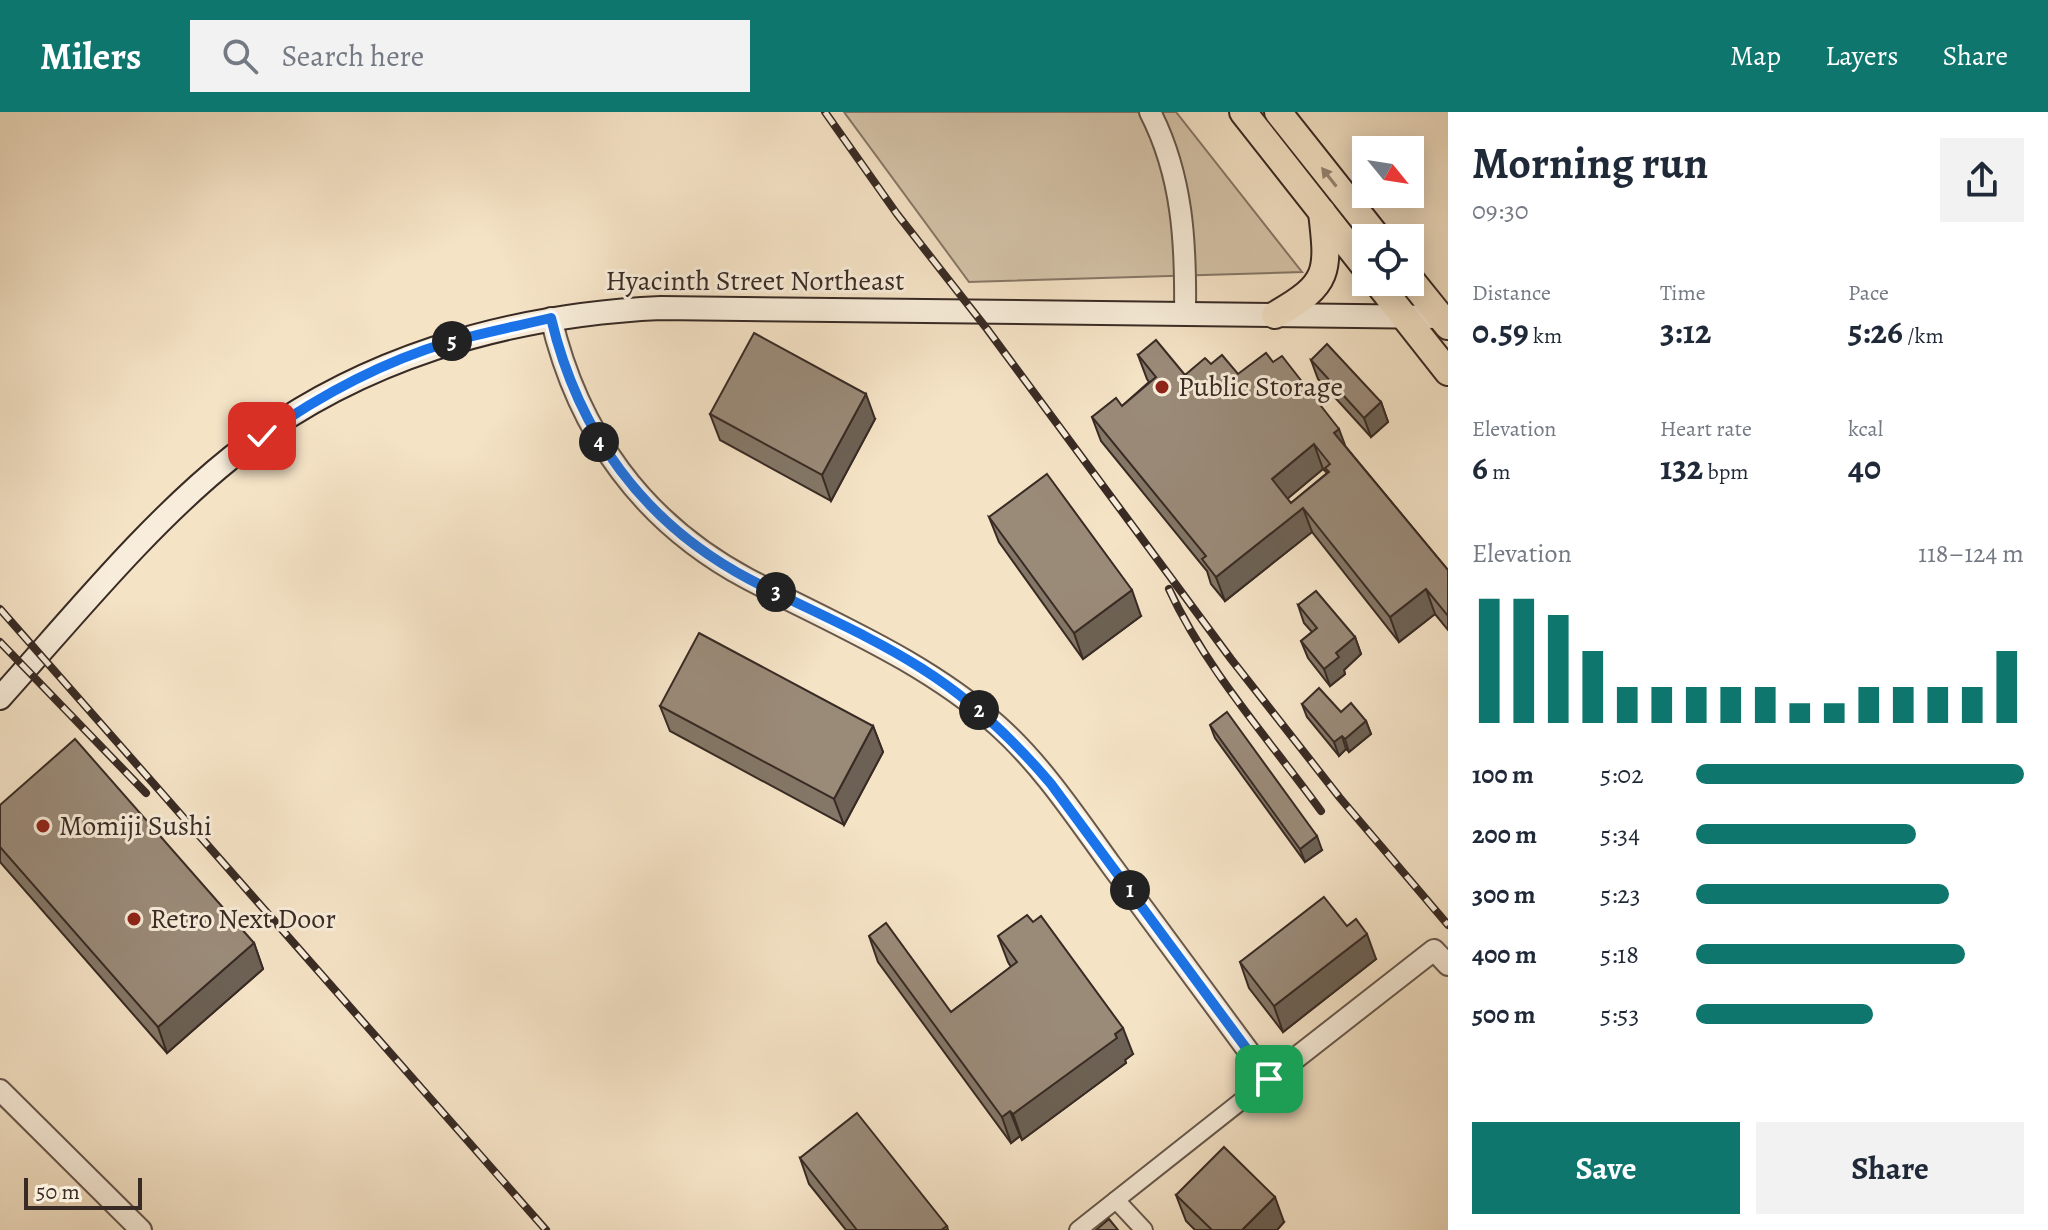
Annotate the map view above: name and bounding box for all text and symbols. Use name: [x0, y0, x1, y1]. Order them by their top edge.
search box: [190, 20, 750, 92]
text: Milers: [40, 30, 142, 82]
icon: search: [218, 34, 262, 78]
text: Search here: [282, 36, 424, 76]
text: Map: [1730, 37, 1781, 75]
text: Layers: [1825, 37, 1898, 75]
text: Share: [1942, 37, 2008, 75]
text: Morning run: [1472, 133, 1708, 193]
north arrow: [1352, 136, 1424, 208]
map controls: [1352, 136, 1424, 296]
button: share: [1940, 138, 2024, 222]
one-way arrow: [1322, 167, 1338, 187]
text: 09:30: [1472, 193, 1529, 228]
button: locate: [1352, 224, 1424, 296]
street label: Hyacinth Street Northeast: [605, 262, 905, 300]
text: Distance: [1472, 278, 1551, 308]
text: Time: [1660, 278, 1706, 308]
text: Pace: [1848, 278, 1889, 308]
text: 0.59: [1472, 308, 1529, 355]
text: 3:12: [1660, 308, 1711, 355]
text: 5:26: [1848, 308, 1903, 355]
pin: 5: [432, 321, 472, 361]
text: km: [1529, 321, 1562, 351]
text: /km: [1903, 321, 1944, 351]
text: 5: [447, 326, 457, 356]
place label: Public Storage: [1178, 368, 1343, 406]
marker: Public Storage: [1153, 378, 1171, 396]
pin: [228, 402, 296, 470]
icon: check: [240, 414, 284, 458]
text: Elevation: [1472, 414, 1556, 444]
text: Heart rate: [1660, 414, 1752, 444]
text: kcal: [1848, 414, 1883, 444]
pin: 4: [579, 422, 619, 462]
text: 4: [594, 427, 604, 457]
text: 6: [1472, 444, 1488, 491]
text: 132: [1660, 444, 1703, 491]
text: 40: [1848, 444, 1881, 491]
text: m: [1488, 457, 1511, 487]
text: bpm: [1703, 457, 1749, 487]
text: Elevation: [1472, 536, 1572, 571]
text: 118–124 m: [1918, 536, 2024, 571]
pin: 3: [756, 572, 796, 612]
text: 3: [771, 577, 781, 607]
pin: 2: [959, 690, 999, 730]
text: 2: [974, 695, 984, 725]
text: 100 m: [1472, 757, 1534, 792]
text: 5:02: [1600, 757, 1644, 792]
place label: Momiji Sushi: [59, 807, 212, 845]
marker: Momiji Sushi: [34, 817, 52, 835]
text: 200 m: [1472, 817, 1537, 852]
text: 5:34: [1600, 817, 1640, 852]
pin: 1: [1110, 870, 1150, 910]
text: 1: [1126, 875, 1134, 905]
text: 300 m: [1472, 877, 1536, 912]
text: 5:23: [1600, 877, 1641, 912]
place label: Retro Next Door: [150, 900, 336, 938]
marker: Retro Next Door: [125, 910, 143, 928]
text: 400 m: [1472, 937, 1537, 972]
text: 5:18: [1600, 937, 1639, 972]
text: 500 m: [1472, 997, 1536, 1032]
text: 5:53: [1600, 997, 1639, 1032]
pin: [1235, 1045, 1303, 1113]
icon: arrive: [1247, 1057, 1291, 1101]
button: Save: [1472, 1122, 1740, 1214]
button: Share: [1756, 1122, 2024, 1214]
scale bar: [24, 1174, 142, 1210]
text: 50 m: [36, 1177, 80, 1207]

